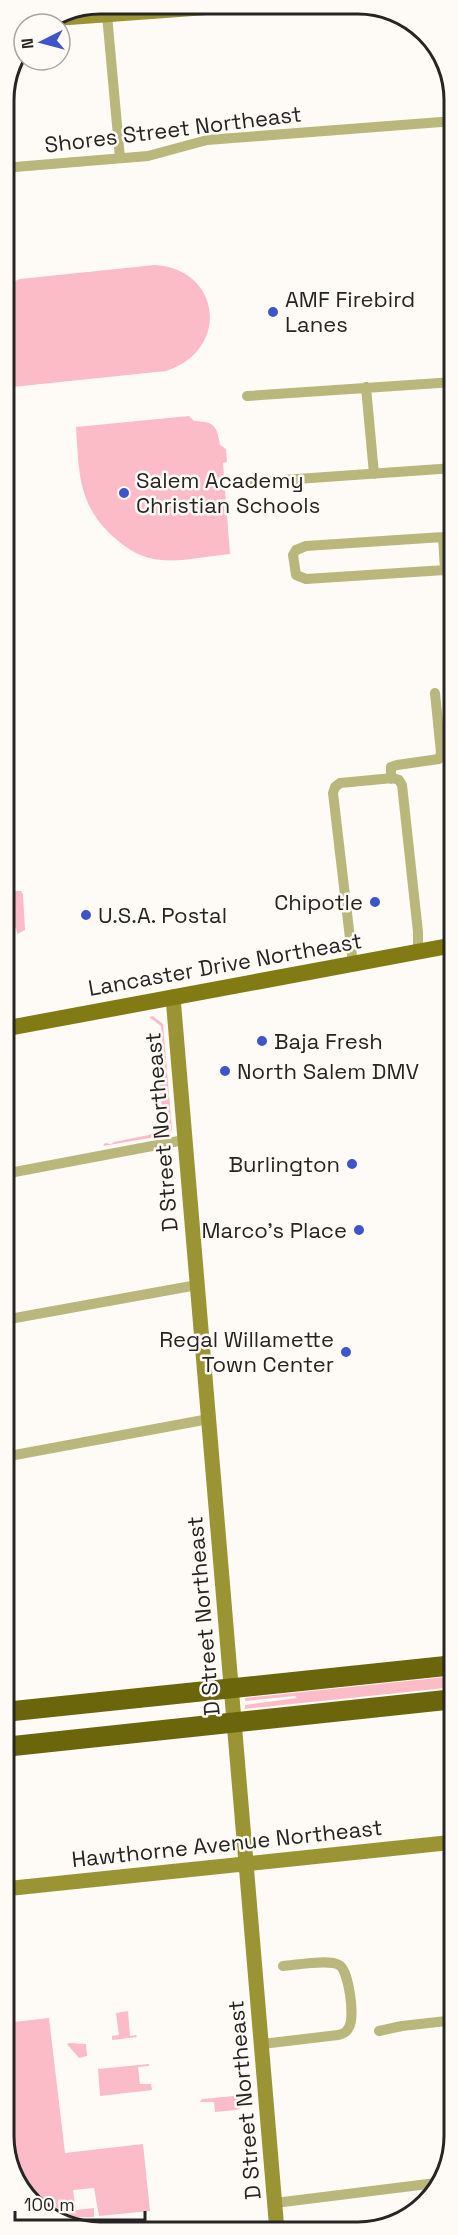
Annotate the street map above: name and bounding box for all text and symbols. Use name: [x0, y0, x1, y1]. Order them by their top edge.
north arrow: [12, 12, 72, 72]
text: N: [17, 37, 39, 50]
street label: Shores Street Northeast: [43, 99, 303, 159]
place label: AMF Firebird Lanes: [285, 285, 415, 338]
marker: AMF Firebird Lanes: [266, 305, 280, 319]
place label: Salem Academy Christian Schools: [136, 466, 320, 519]
marker: Salem Academy Christian Schools: [117, 486, 131, 500]
place label: Chipotle: [274, 888, 363, 916]
marker: Chipotle: [368, 895, 382, 909]
place label: U.S.A. Postal: [98, 901, 227, 929]
marker: U.S.A. Postal: [79, 908, 93, 922]
street label: Lancaster Drive Northeast: [86, 926, 364, 1002]
place label: Baja Fresh: [274, 1027, 383, 1055]
street label: D Street Northeast: [138, 1031, 184, 1233]
marker: Baja Fresh: [255, 1034, 269, 1048]
place label: North Salem DMV: [237, 1057, 419, 1085]
marker: North Salem DMV: [218, 1064, 232, 1078]
place label: Burlington: [229, 1150, 340, 1178]
marker: Burlington: [345, 1157, 359, 1171]
place label: Marco's Place: [202, 1216, 347, 1244]
marker: Marco's Place: [352, 1223, 366, 1237]
place label: Regal Willamette Town Center: [159, 1325, 334, 1378]
marker: Regal Willamette Town Center: [339, 1345, 353, 1359]
street label: D Street Northeast: [180, 1515, 226, 1717]
street label: Hawthorne Avenue Northeast: [70, 1813, 384, 1873]
street label: D Street Northeast: [221, 1999, 267, 2201]
scale bar: [15, 2184, 146, 2222]
text: 100 m: [24, 2193, 75, 2216]

